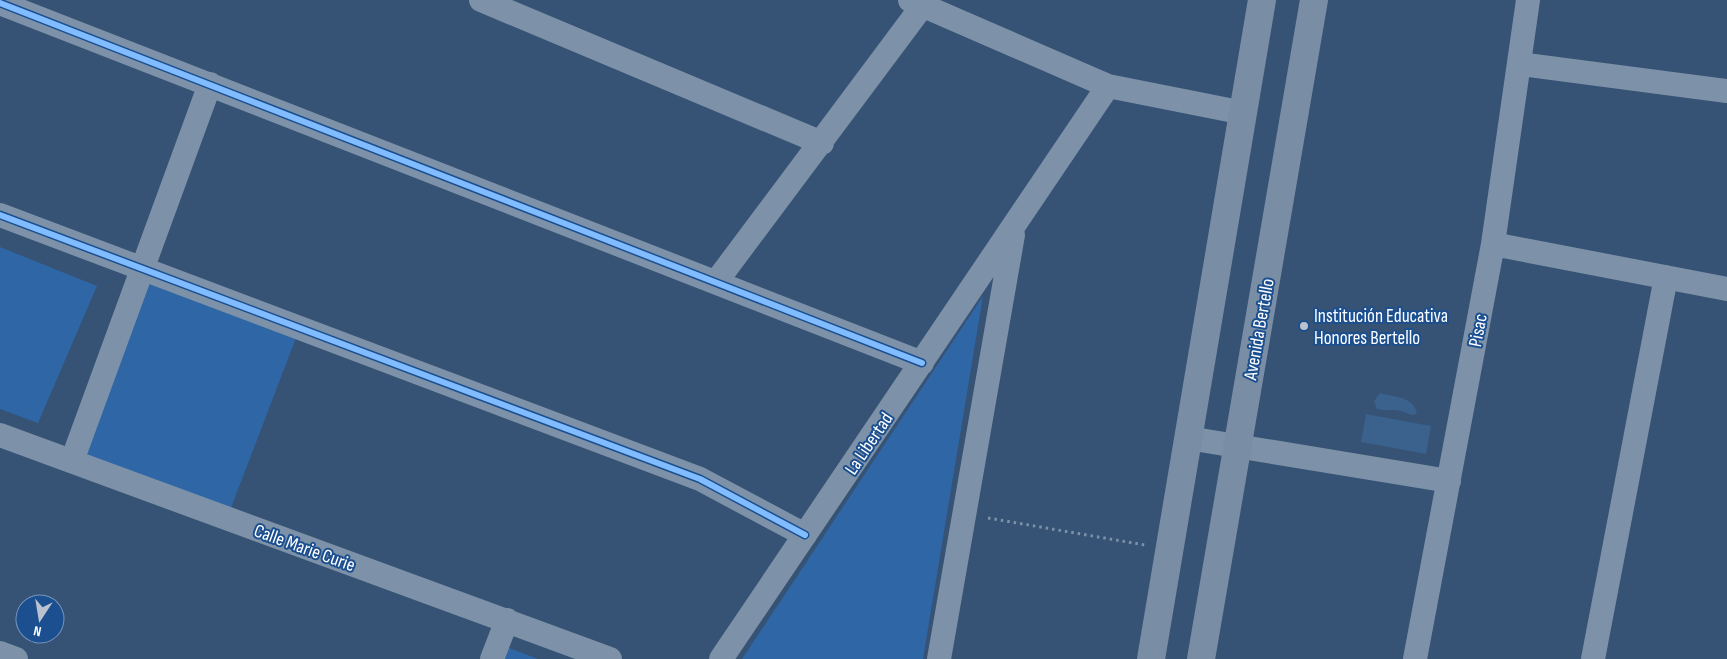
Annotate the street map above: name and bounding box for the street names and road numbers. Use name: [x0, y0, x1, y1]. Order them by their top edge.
street label: Avenida Bertello: [1239, 277, 1280, 383]
street label: Pisac: [1464, 312, 1493, 349]
street label: La Libertad: [840, 408, 898, 479]
street label: Calle Marie Curie: [251, 519, 358, 577]

